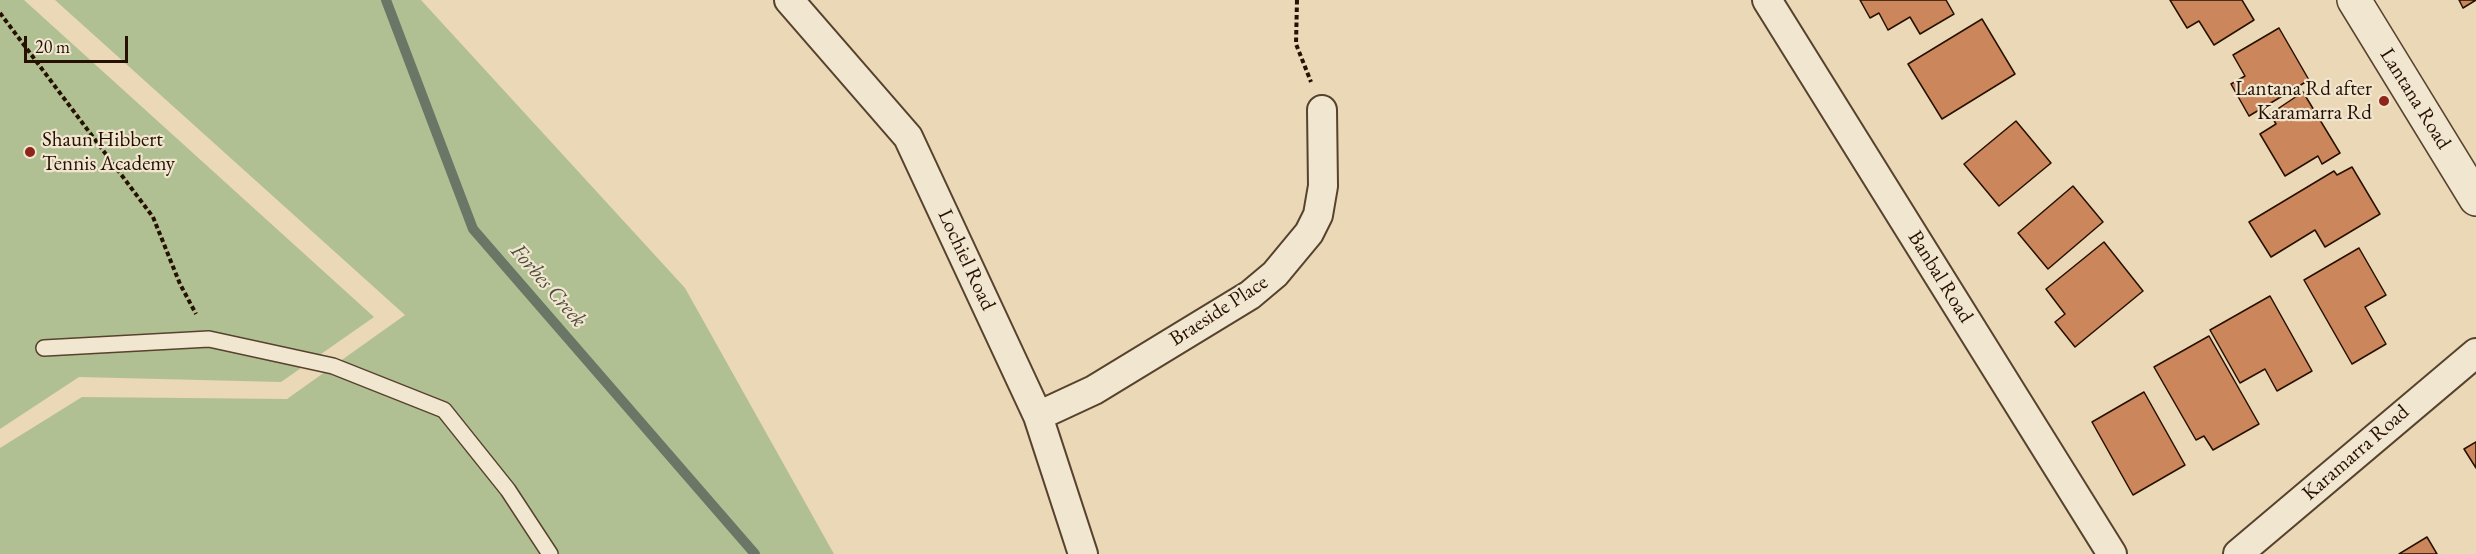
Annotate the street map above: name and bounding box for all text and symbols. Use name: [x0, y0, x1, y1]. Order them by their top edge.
scale bar: [27, 24, 130, 62]
text: 20 m: [35, 35, 70, 58]
street label: Lantana Road: [2374, 44, 2456, 154]
place label: Lantana Rd after Karamarra Rd: [2235, 76, 2372, 126]
marker: Lantana Rd after Karamarra Rd: [2377, 94, 2391, 108]
place label: Shaun Hibbert Tennis Academy: [42, 127, 175, 177]
marker: Shaun Hibbert Tennis Academy: [23, 145, 37, 159]
street label: Lochiel Road: [932, 205, 1000, 315]
street label: Banbal Road: [1902, 226, 1978, 328]
water label: Forbes Creek: [504, 239, 592, 333]
street label: Braeside Place: [1165, 270, 1273, 352]
street label: Karamarra Road: [2297, 400, 2415, 506]

